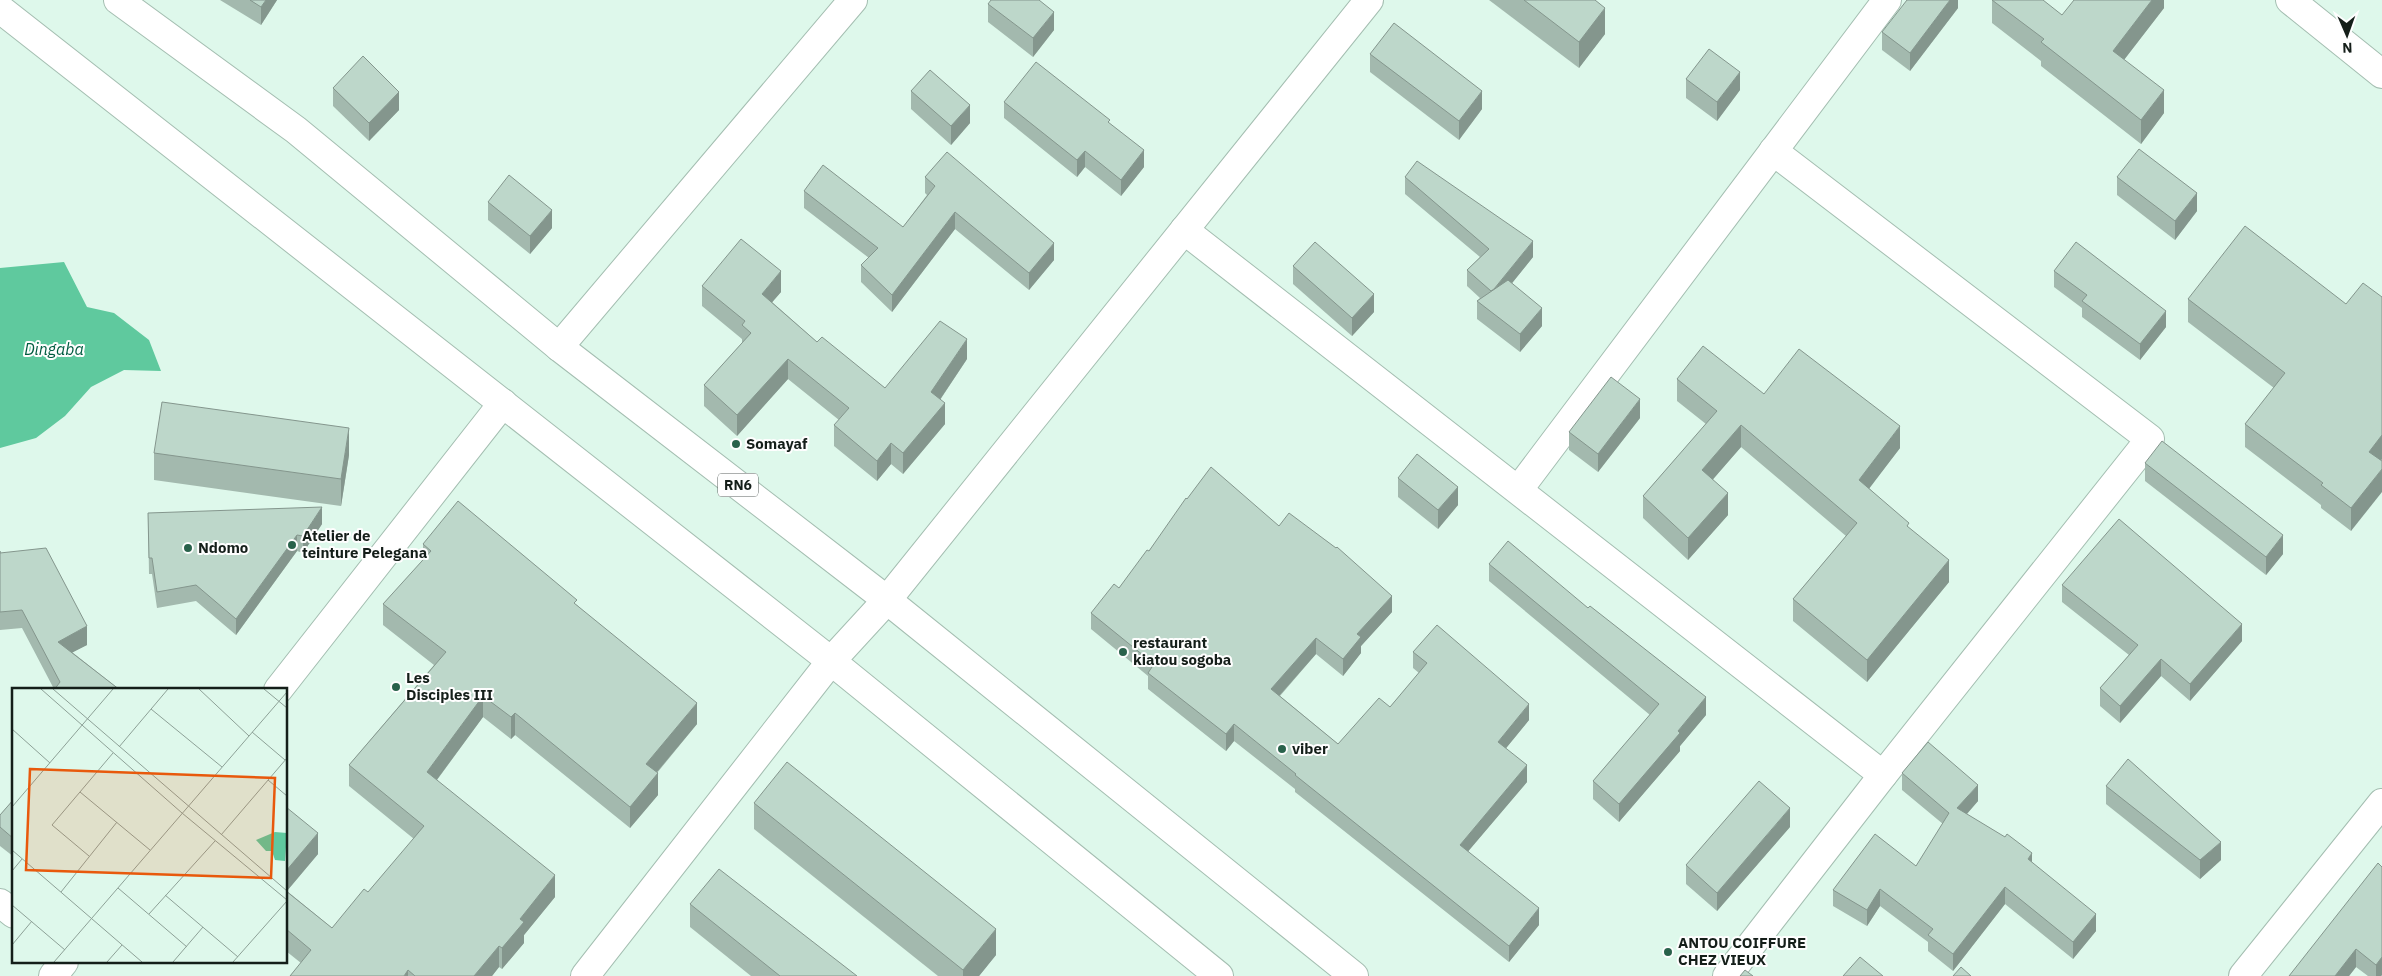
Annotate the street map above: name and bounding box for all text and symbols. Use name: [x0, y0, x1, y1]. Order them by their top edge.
north arrow: [2322, 10, 2372, 60]
text: N: [2342, 39, 2353, 57]
water label: Dingaba: [24, 339, 84, 359]
place label: Somayaf: [746, 434, 808, 453]
marker: Somayaf: [730, 438, 742, 450]
road number: RN6: [718, 474, 758, 496]
place label: Atelier de teinture Pelegana: [302, 526, 428, 562]
place label: Ndomo: [198, 538, 248, 557]
marker: Atelier de teinture Pelegana: [286, 539, 298, 551]
marker: Ndomo: [182, 542, 194, 554]
place label: restaurant kiatou sogoba: [1133, 633, 1232, 669]
marker: restaurant kiatou sogoba: [1117, 646, 1129, 658]
place label: Les Disciples III: [406, 668, 493, 704]
marker: Les Disciples III: [390, 681, 402, 693]
inset map: [12, 688, 288, 964]
place label: viber: [1292, 739, 1328, 758]
marker: viber: [1276, 743, 1288, 755]
place label: ANTOU COIFFURE CHEZ VIEUX: [1678, 933, 1806, 969]
marker: ANTOU COIFFURE CHEZ VIEUX: [1662, 946, 1674, 958]

